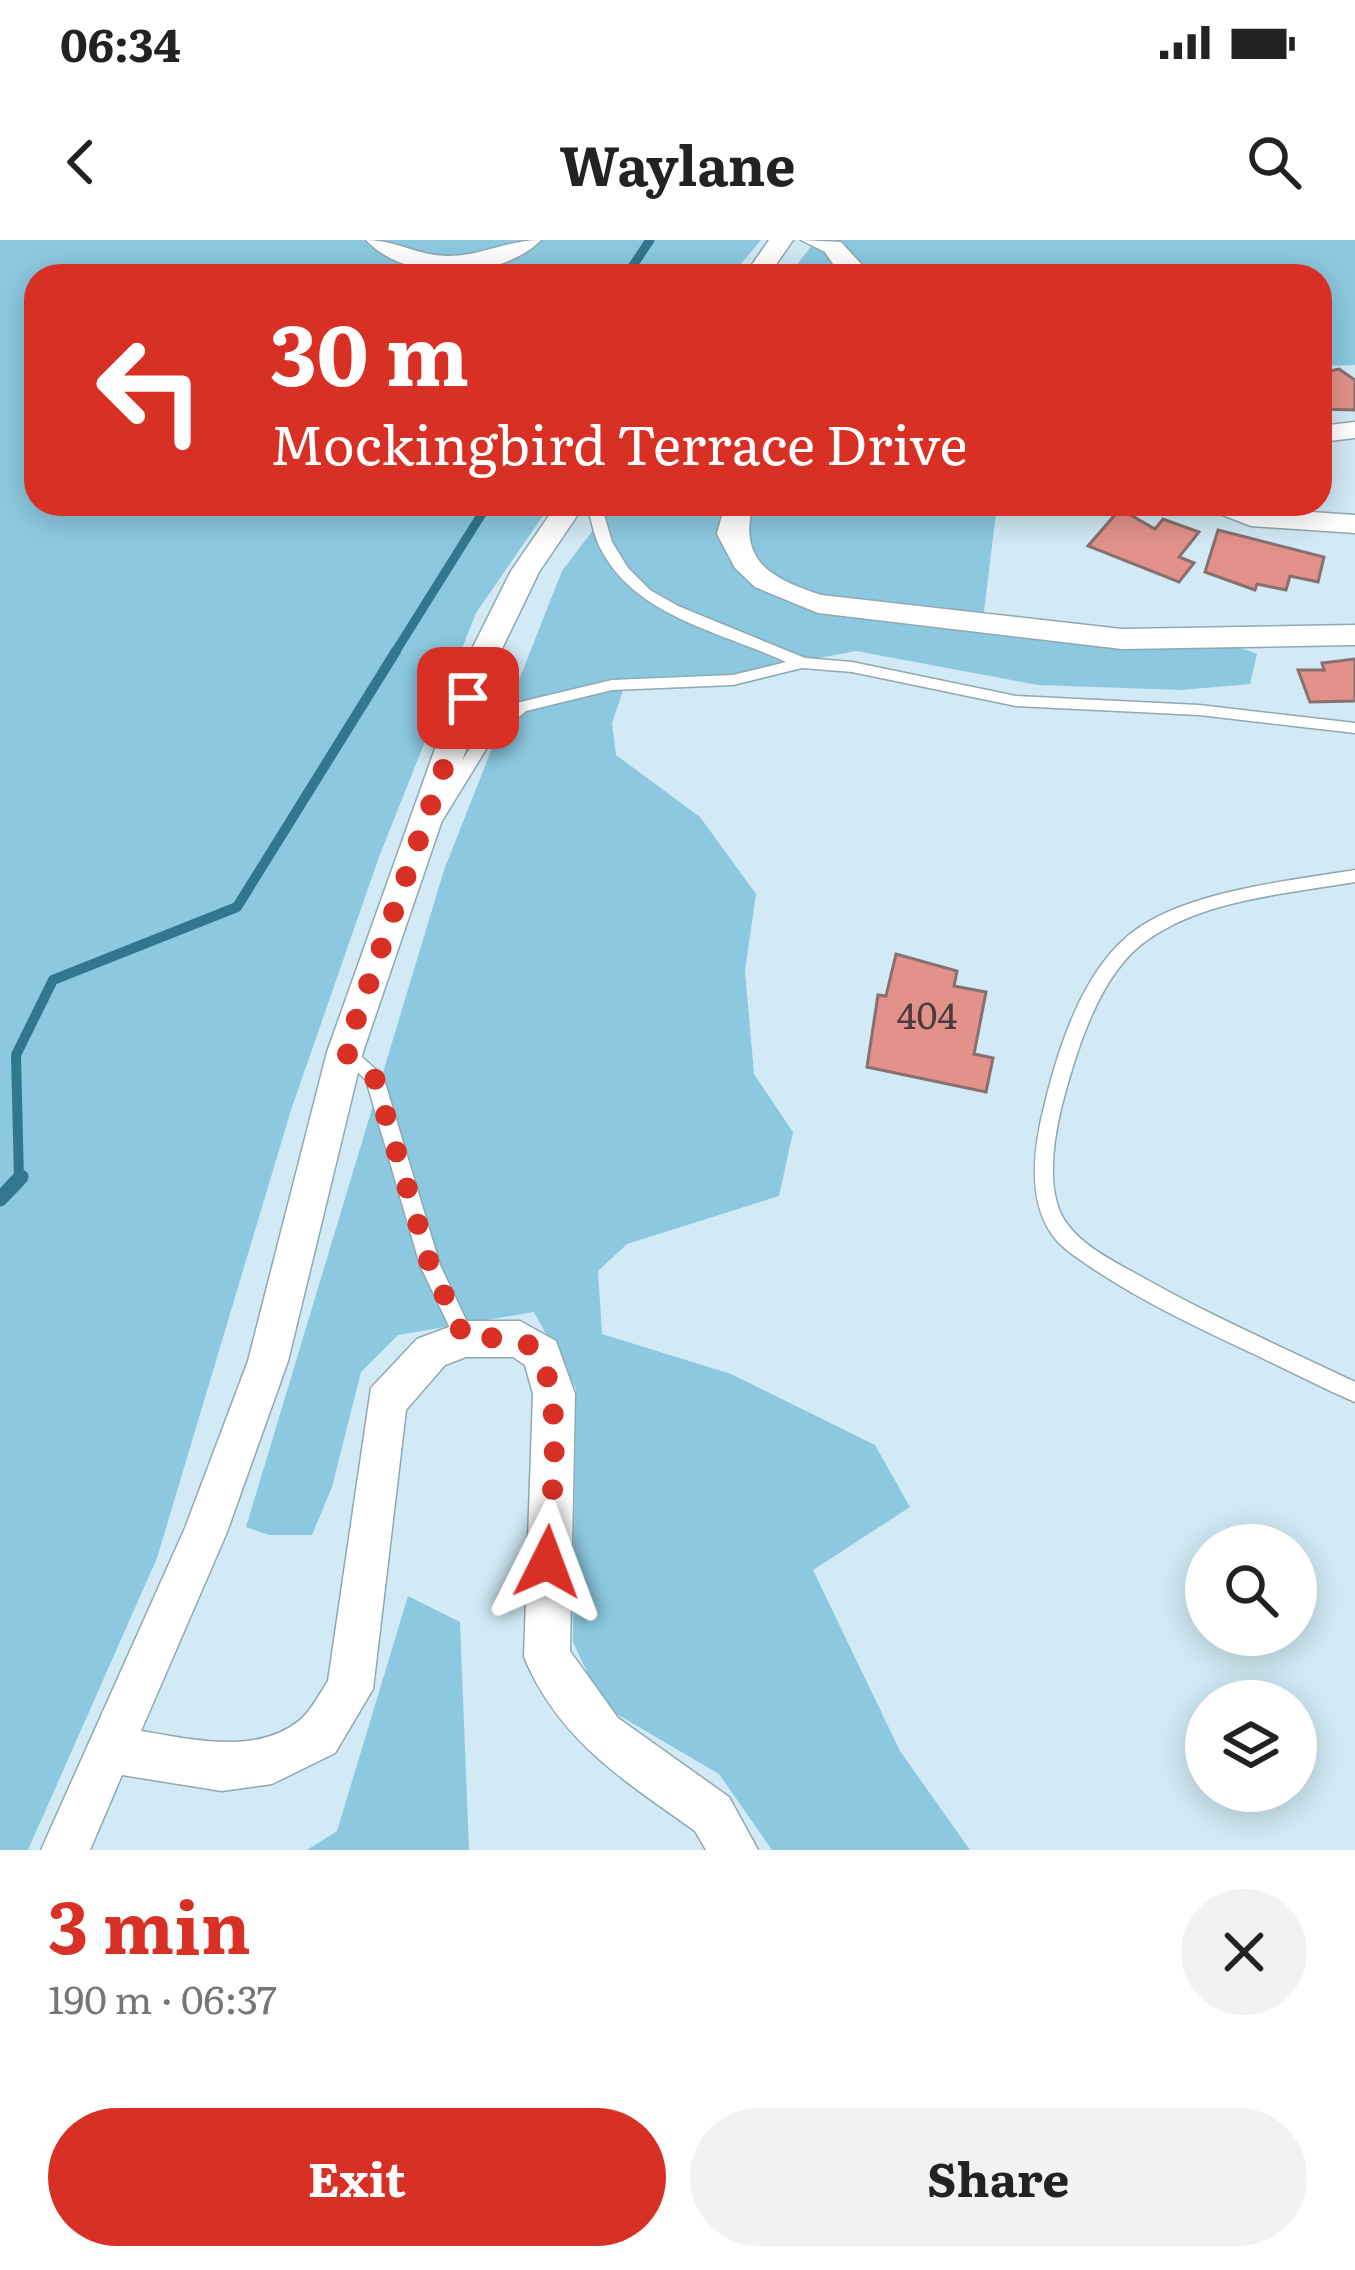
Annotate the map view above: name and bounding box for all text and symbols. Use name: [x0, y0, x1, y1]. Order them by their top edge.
text: 06:34: [60, 9, 181, 76]
text: Waylane: [559, 122, 796, 203]
icon: back: [48, 129, 114, 195]
icon: search: [1241, 129, 1307, 195]
text: 30 m: [270, 287, 469, 412]
icon: left: [72, 312, 228, 468]
text: Mockingbird Terrace Drive: [270, 401, 968, 482]
pin: [417, 647, 519, 749]
icon: arrive: [435, 665, 501, 731]
house number: 404: [897, 987, 957, 1040]
position arrow: [484, 1499, 610, 1625]
map controls: [1185, 1524, 1317, 1812]
button: search: [1185, 1524, 1317, 1656]
button: layers: [1185, 1680, 1317, 1812]
text: 3 min: [48, 1869, 251, 1976]
button: close: [1181, 1889, 1307, 2015]
text: 190 m · 06:37: [48, 1968, 277, 2026]
button: Exit: [48, 2108, 666, 2246]
button: Share: [690, 2108, 1307, 2246]

